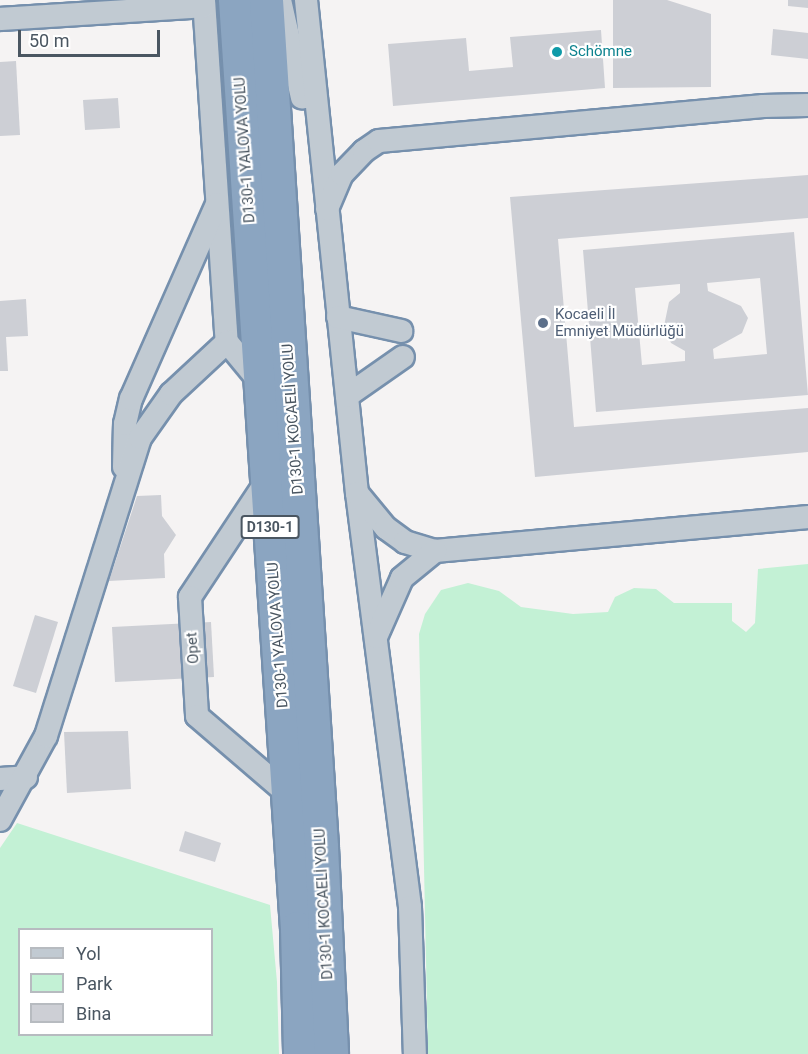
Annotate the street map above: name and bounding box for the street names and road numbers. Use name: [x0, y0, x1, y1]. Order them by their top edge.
street label: D130-1 YALOVA YOLU: [231, 76, 259, 224]
street label: D130-1 KOCAELİ YOLU: [279, 343, 307, 495]
road number: D130-1: [240, 516, 300, 538]
street label: D130-1 YALOVA YOLU: [264, 561, 292, 709]
street label: Opet: [183, 632, 203, 664]
street label: D130-1 KOCAELİ YOLU: [311, 828, 337, 980]

